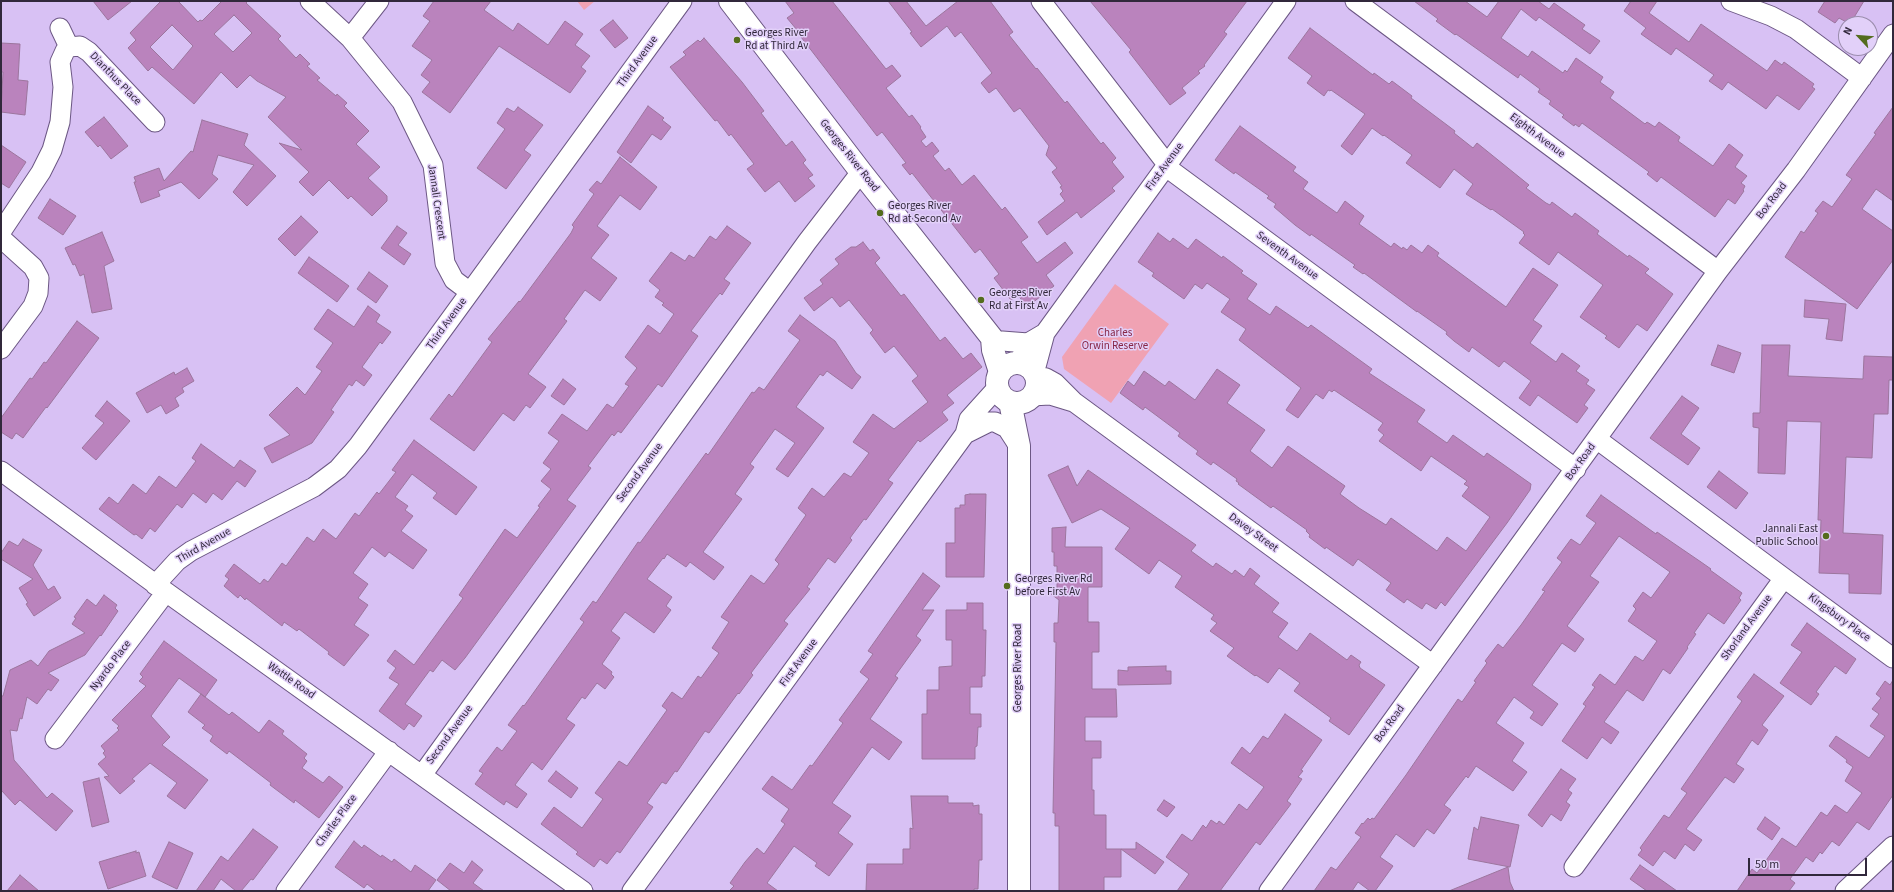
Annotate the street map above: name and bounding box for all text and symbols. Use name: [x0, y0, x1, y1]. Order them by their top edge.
north arrow: [1838, 16, 1878, 56]
text: N: [1839, 24, 1856, 38]
place label: Georges River Rd at Third Av: [745, 27, 808, 53]
street label: Third Avenue: [615, 34, 661, 90]
marker: Georges River Rd at Third Av: [732, 35, 742, 45]
street label: Dianthus Place: [87, 50, 143, 108]
street label: Eighth Avenue: [1507, 111, 1567, 161]
street label: Georges River Road: [816, 117, 882, 195]
street label: First Avenue: [1143, 140, 1187, 194]
street label: Jannali Crescent: [424, 163, 448, 241]
street label: Box Road: [1754, 180, 1790, 222]
place label: Georges River Rd at Second Av: [888, 200, 961, 226]
marker: Georges River Rd at Second Av: [875, 208, 885, 218]
street label: Seventh Avenue: [1253, 229, 1321, 283]
place label: Georges River Rd at First Av: [989, 287, 1052, 313]
marker: Georges River Rd at First Av: [976, 295, 986, 305]
street label: Third Avenue: [424, 296, 470, 352]
park label: Charles Orwin Reserve: [1082, 327, 1148, 353]
street label: Second Avenue: [614, 441, 666, 505]
street label: Box Road: [1563, 441, 1599, 483]
street label: Davey Street: [1226, 511, 1280, 555]
place label: Jannali East Public School: [1755, 523, 1818, 549]
street label: Third Avenue: [175, 525, 233, 567]
marker: Jannali East Public School: [1821, 531, 1831, 541]
place label: Georges River Rd before First Av: [1015, 573, 1092, 599]
marker: Georges River Rd before First Av: [1002, 581, 1012, 591]
street label: Kingsbury Place: [1805, 591, 1873, 645]
street label: Shorland Avenue: [1719, 592, 1775, 664]
street label: Georges River Road: [1012, 624, 1026, 712]
street label: First Avenue: [777, 636, 821, 690]
street label: Nyardo Place: [88, 638, 134, 694]
street label: Wattle Road: [265, 660, 317, 702]
street label: Second Avenue: [424, 703, 476, 767]
street label: Box Road: [1372, 703, 1408, 745]
street label: Charles Place: [314, 792, 360, 850]
scale bar: [1750, 850, 1869, 876]
text: 50 m: [1755, 856, 1779, 873]

